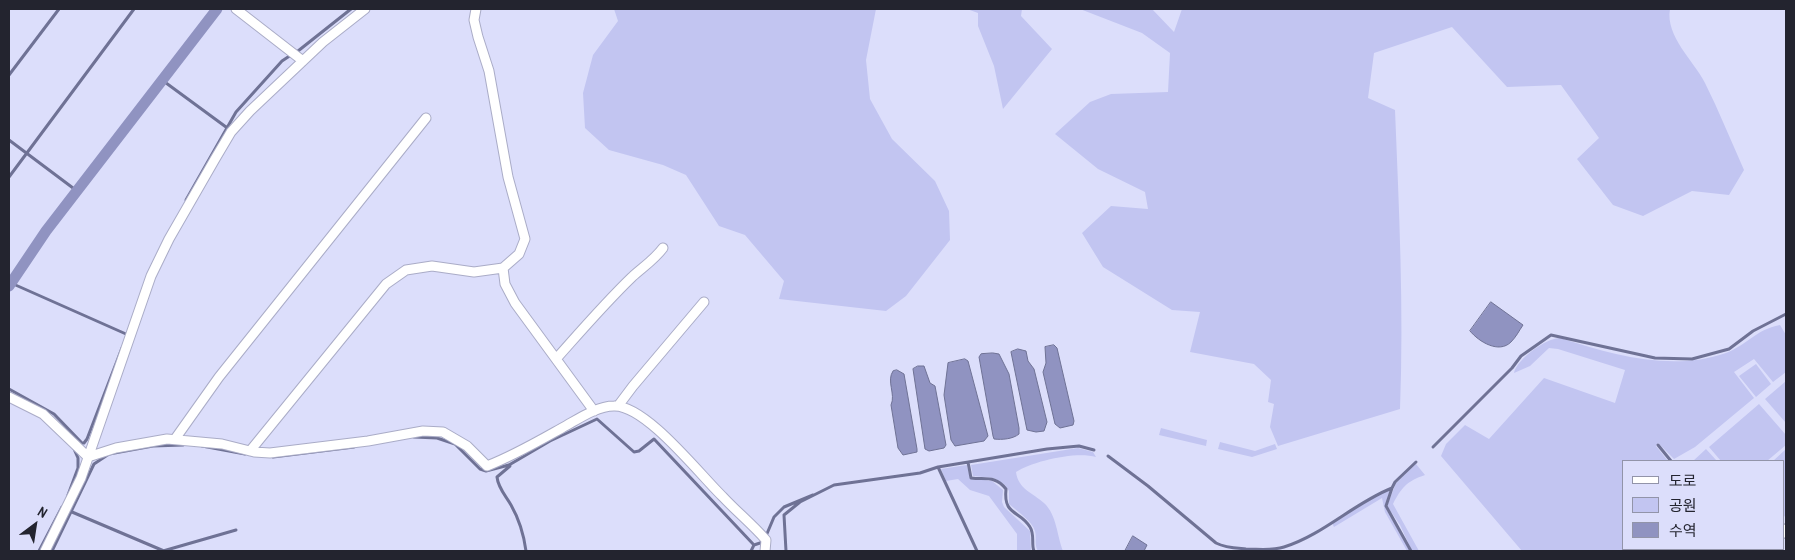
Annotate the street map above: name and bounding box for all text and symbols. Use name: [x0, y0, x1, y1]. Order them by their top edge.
legend: [1622, 460, 1785, 550]
text: 도로: [1669, 470, 1697, 491]
text: 공원: [1669, 495, 1697, 516]
north arrow: [10, 500, 60, 550]
text: N: [35, 502, 51, 522]
text: 수역: [1669, 520, 1697, 541]

